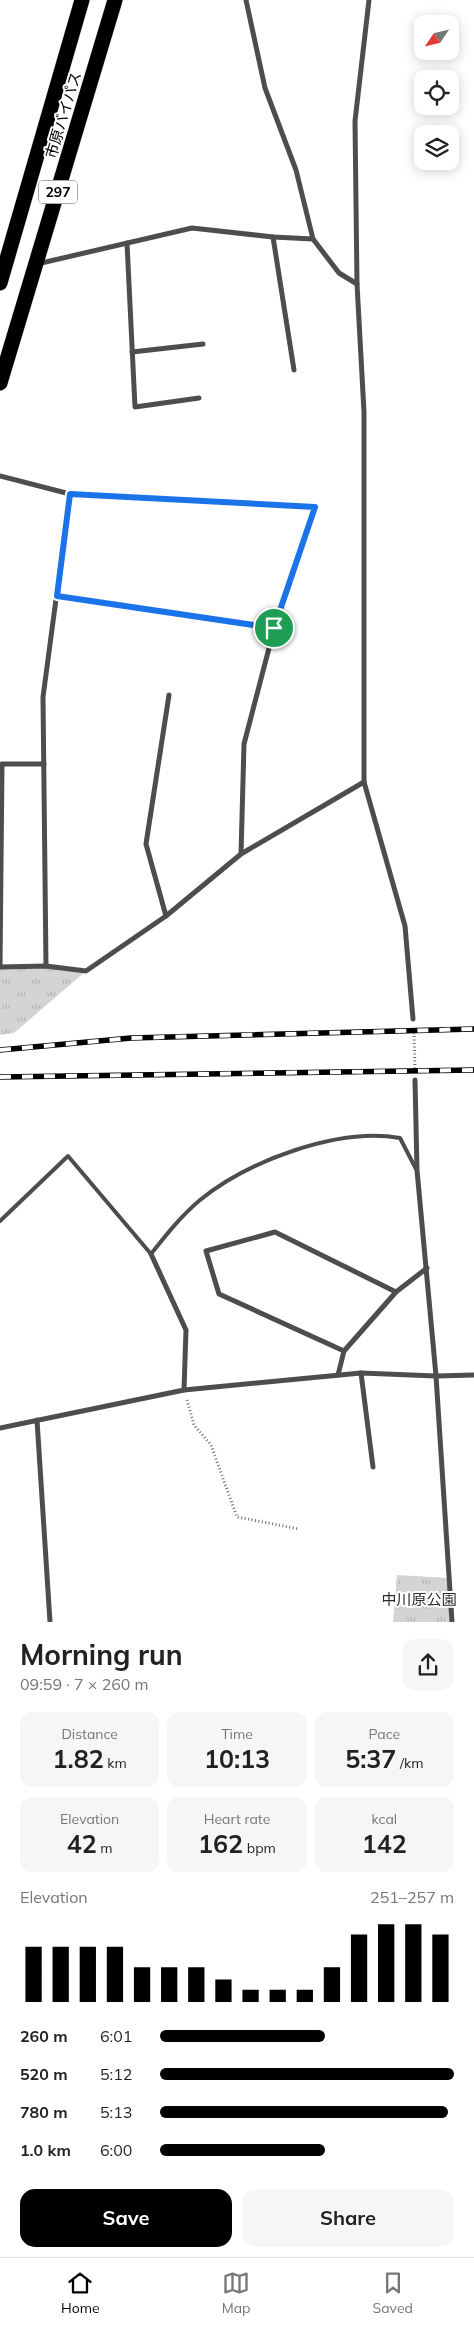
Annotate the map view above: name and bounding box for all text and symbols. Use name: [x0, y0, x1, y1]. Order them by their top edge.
north arrow: [414, 15, 459, 60]
map controls: [414, 15, 459, 170]
street label: 市原バイパス: [41, 69, 85, 161]
button: locate: [414, 70, 459, 115]
button: layers: [414, 125, 459, 170]
road number: 297: [39, 180, 77, 203]
pin: [253, 607, 295, 649]
icon: arrive: [260, 614, 288, 642]
park label: 中川原公園: [381, 1590, 457, 1609]
text: Morning run: [20, 1637, 183, 1672]
button: share: [402, 1639, 454, 1691]
text: 09:59 · 7 × 260 m: [20, 1674, 149, 1694]
text: Distance: [61, 1725, 118, 1743]
text: Time: [221, 1725, 253, 1743]
text: Pace: [369, 1725, 400, 1743]
text: 1.82: [52, 1743, 104, 1774]
text: 10:13: [204, 1743, 270, 1774]
text: 5:37: [345, 1743, 396, 1774]
text: km: [104, 1754, 127, 1772]
text: /km: [396, 1754, 423, 1772]
text: Elevation: [60, 1810, 119, 1828]
text: Heart rate: [204, 1810, 270, 1828]
text: kcal: [372, 1810, 397, 1828]
text: 42: [67, 1828, 97, 1859]
text: 162: [198, 1828, 243, 1859]
text: 142: [362, 1828, 407, 1859]
text: m: [97, 1839, 113, 1857]
text: bpm: [243, 1839, 276, 1857]
text: Elevation: [20, 1887, 88, 1907]
text: 251–257 m: [370, 1887, 454, 1907]
text: 260 m: [20, 2026, 68, 2046]
text: 6:01: [100, 2026, 132, 2046]
text: 520 m: [20, 2064, 68, 2084]
text: 5:12: [100, 2064, 132, 2084]
text: 780 m: [20, 2102, 68, 2122]
text: 5:13: [100, 2102, 132, 2122]
text: 1.0 km: [20, 2140, 71, 2160]
text: 6:00: [100, 2140, 132, 2160]
button: Save: [20, 2189, 232, 2247]
button: Share: [242, 2189, 454, 2247]
tab: Home: [61, 2269, 100, 2317]
tab: Map: [222, 2269, 251, 2317]
tab: Saved: [373, 2269, 413, 2317]

